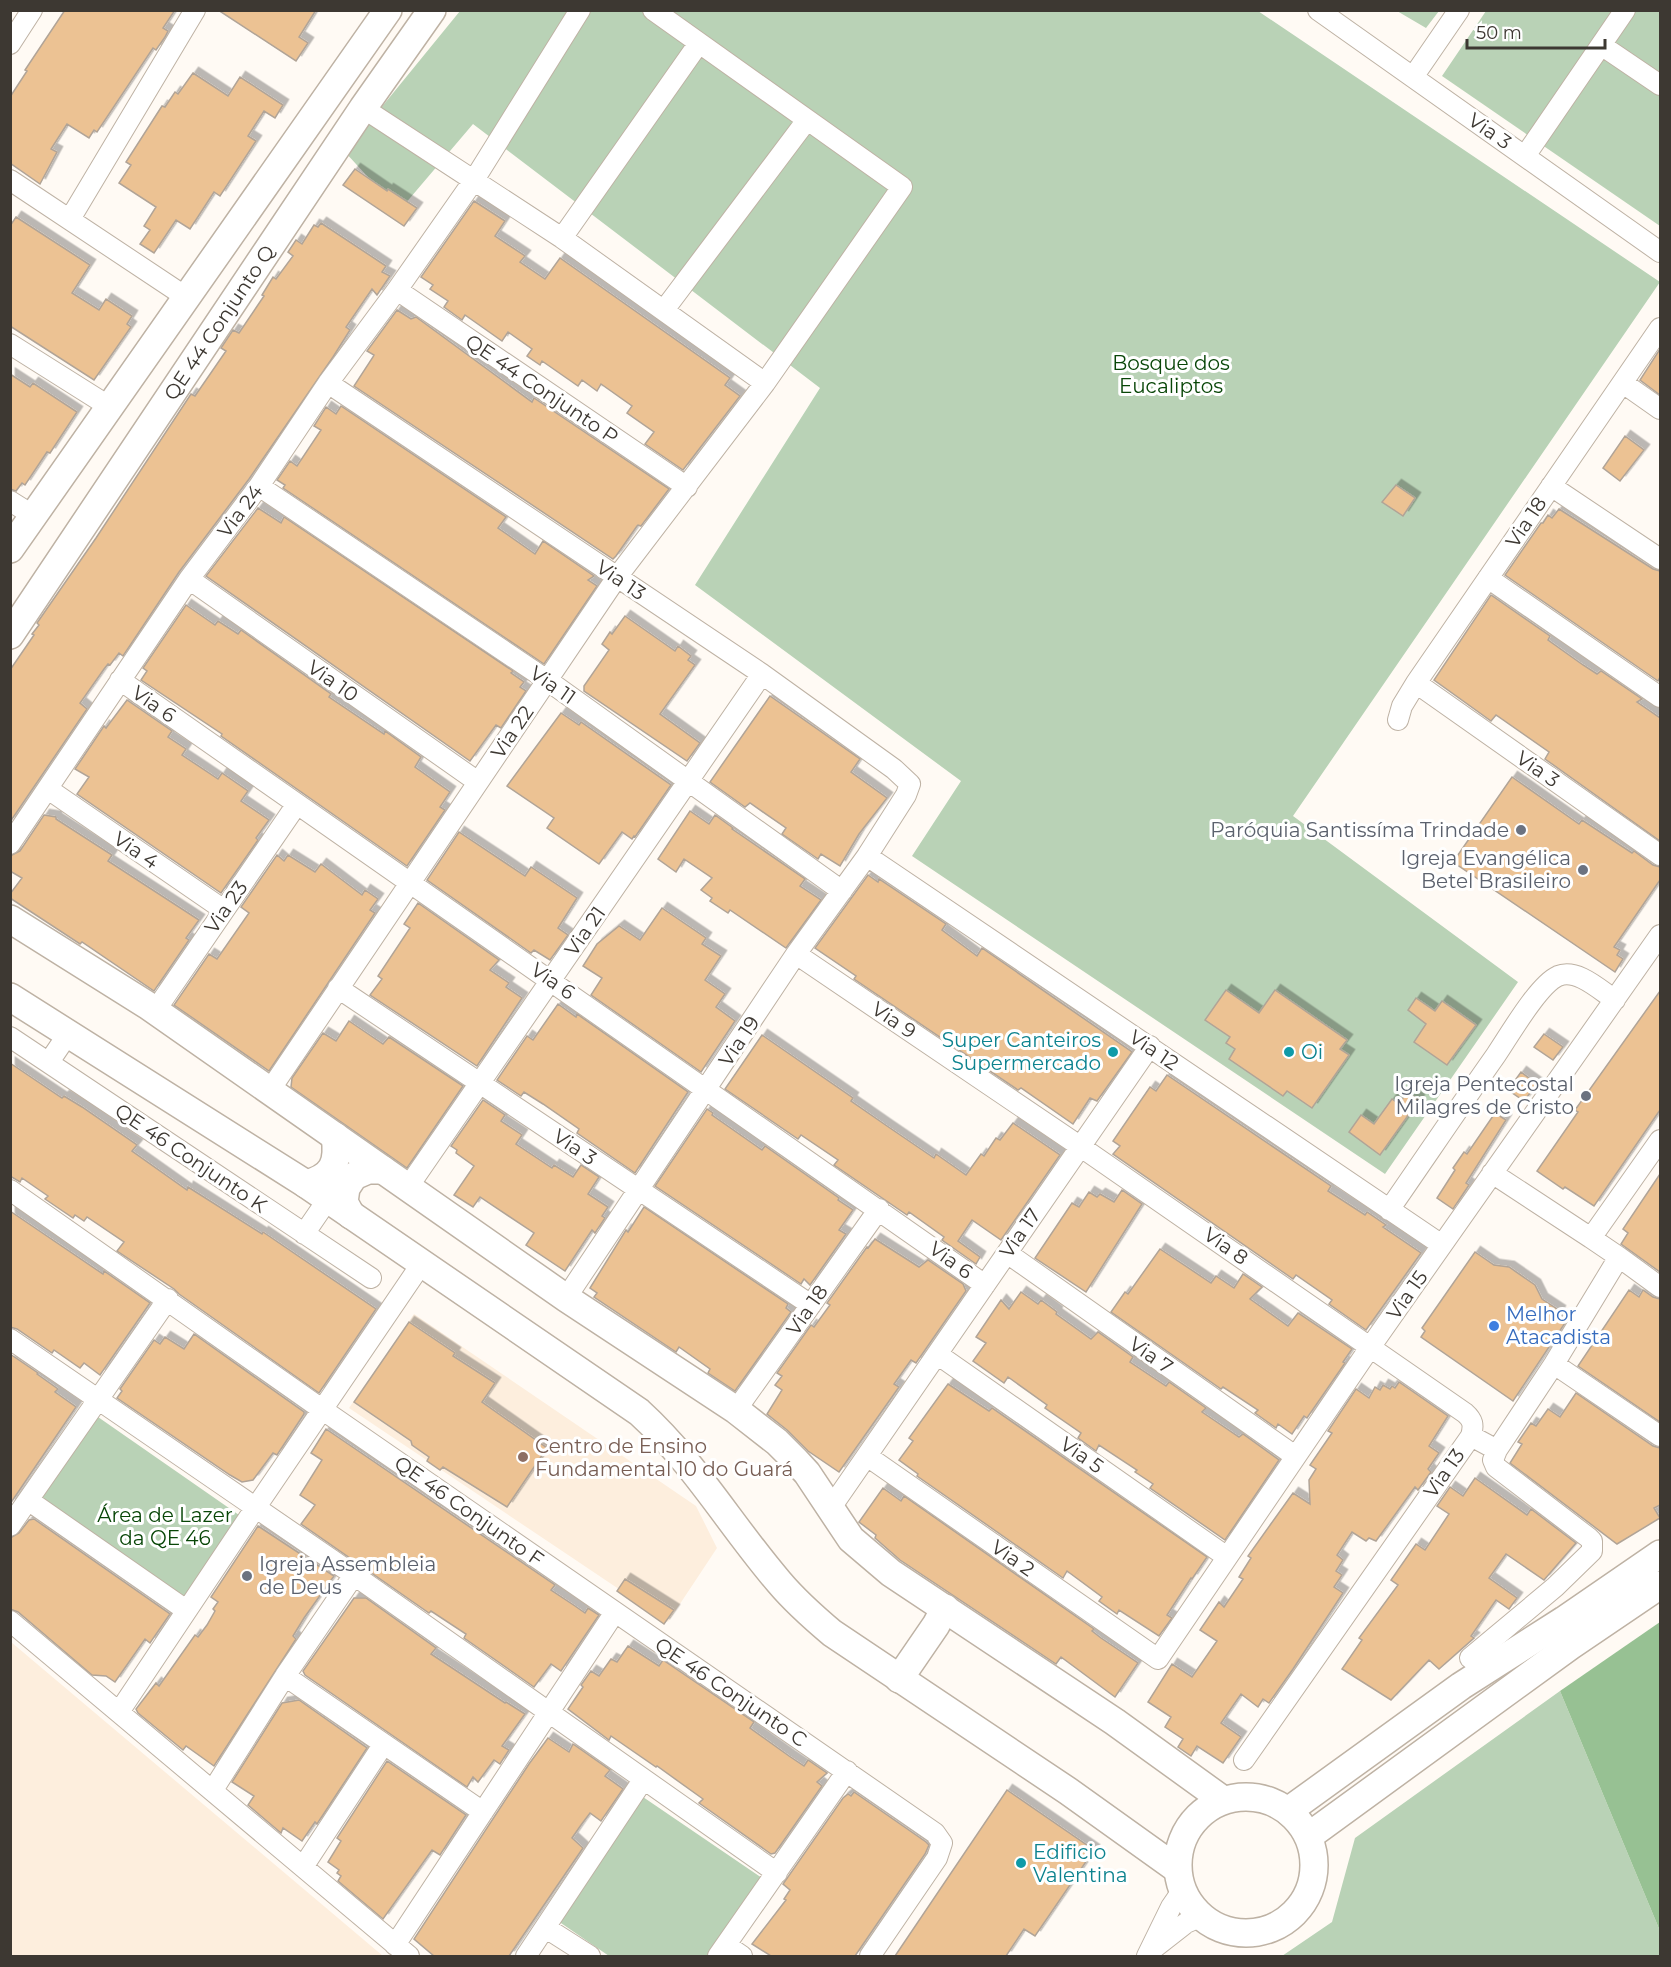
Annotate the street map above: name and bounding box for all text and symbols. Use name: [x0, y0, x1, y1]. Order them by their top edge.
scale bar: [1467, 12, 1605, 50]
text: 50 m: [1476, 22, 1522, 44]
street label: Via 3: [1464, 108, 1516, 154]
street label: QE 44 Conjunto Q: [159, 240, 280, 405]
street label: QE 44 Conjunto P: [461, 329, 623, 449]
park label: Bosque dos Eucaliptos: [1112, 351, 1230, 398]
street label: Via 24: [212, 480, 268, 542]
street label: Via 18: [1500, 492, 1552, 552]
street label: Via 13: [592, 555, 650, 605]
street label: Via 10: [303, 655, 363, 707]
street label: Via 11: [525, 661, 581, 709]
street label: Via 6: [127, 680, 181, 728]
street label: Via 22: [486, 701, 538, 763]
street label: Via 3: [1512, 746, 1564, 792]
place label: Paróquia Santissíma Trindade: [1210, 818, 1509, 842]
marker: Paróquia Santissíma Trindade: [1514, 823, 1528, 837]
street label: Via 4: [109, 826, 163, 874]
place label: Igreja Evangélica Betel Brasileiro: [1401, 846, 1571, 893]
marker: Igreja Evangélica Betel Brasileiro: [1576, 863, 1590, 877]
street label: Via 23: [199, 876, 253, 938]
street label: Via 21: [560, 902, 610, 960]
street label: Via 6: [526, 957, 580, 1005]
street label: Via 9: [867, 997, 921, 1043]
street label: Via 19: [714, 1011, 764, 1071]
street label: Via 12: [1125, 1025, 1183, 1075]
place label: Super Canteiros Supermercado: [942, 1028, 1101, 1075]
place label: Oi: [1301, 1040, 1323, 1064]
marker: Super Canteiros Supermercado: [1106, 1045, 1120, 1059]
marker: Oi: [1282, 1045, 1296, 1059]
place label: Igreja Pentecostal Milagres de Cristo: [1394, 1072, 1574, 1119]
marker: Igreja Pentecostal Milagres de Cristo: [1579, 1089, 1593, 1103]
street label: QE 46 Conjunto K: [110, 1098, 272, 1218]
street label: Via 3: [549, 1124, 601, 1170]
street label: Via 17: [994, 1204, 1046, 1262]
street label: Via 8: [1199, 1222, 1253, 1270]
street label: Via 6: [924, 1236, 978, 1284]
street label: Via 15: [1382, 1266, 1432, 1324]
street label: Via 18: [781, 1280, 833, 1340]
place label: Melhor Atacadista: [1506, 1302, 1611, 1349]
marker: Melhor Atacadista: [1487, 1319, 1501, 1333]
street label: Via 7: [1125, 1331, 1177, 1379]
street label: Via 5: [1056, 1432, 1108, 1478]
place label: Centro de Ensino Fundamental 10 do Guará: [535, 1434, 793, 1481]
street label: Via 13: [1419, 1444, 1469, 1502]
marker: Centro de Ensino Fundamental 10 do Guará: [516, 1450, 530, 1464]
street label: QE 46 Conjunto F: [390, 1451, 548, 1571]
park label: Área de Lazer da QE 46: [97, 1503, 233, 1550]
street label: Via 2: [987, 1535, 1039, 1581]
place label: Igreja Assembleia de Deus: [259, 1552, 436, 1599]
marker: Igreja Assembleia de Deus: [240, 1569, 254, 1583]
street label: QE 46 Conjunto C: [651, 1632, 811, 1752]
place label: Edificio Valentina: [1033, 1840, 1127, 1887]
marker: Edificio Valentina: [1014, 1856, 1028, 1870]

